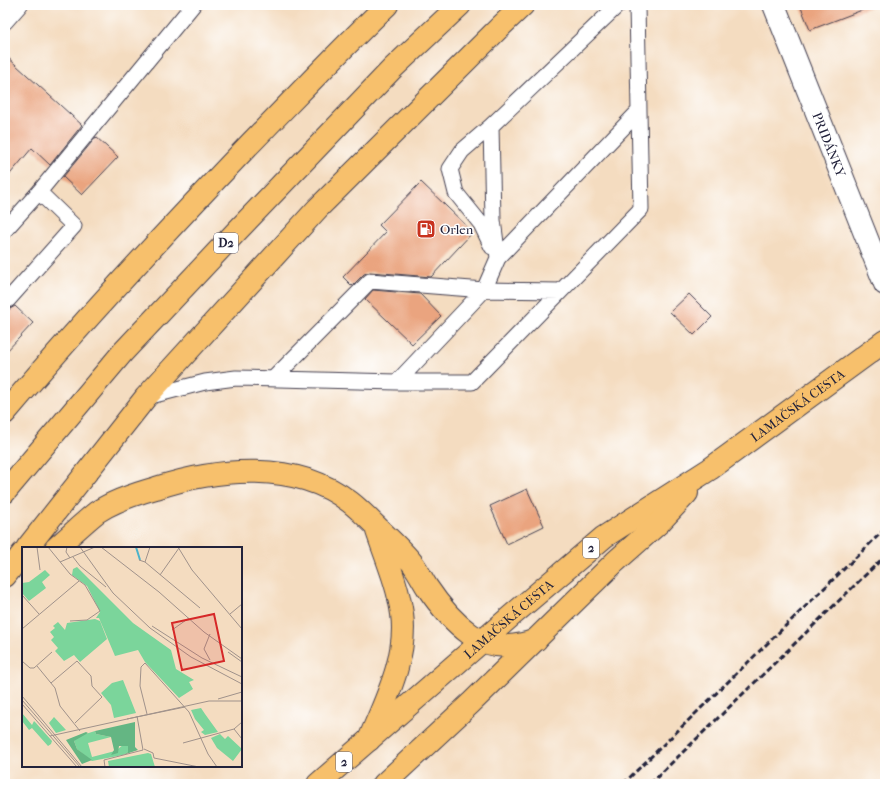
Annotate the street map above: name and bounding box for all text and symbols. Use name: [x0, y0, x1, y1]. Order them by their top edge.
street label: PRIDÁNKY: [810, 110, 849, 180]
fuel station icon: Orlen: [415, 218, 437, 240]
place label: Orlen: [440, 222, 474, 237]
road number: D2: [214, 233, 238, 253]
street label: LAMAČSKÁ CESTA: [747, 365, 848, 445]
road number: 2: [583, 538, 599, 558]
inset map: [22, 547, 242, 767]
street label: LAMAČSKÁ CESTA: [461, 576, 556, 661]
road number: 2: [336, 752, 352, 772]

